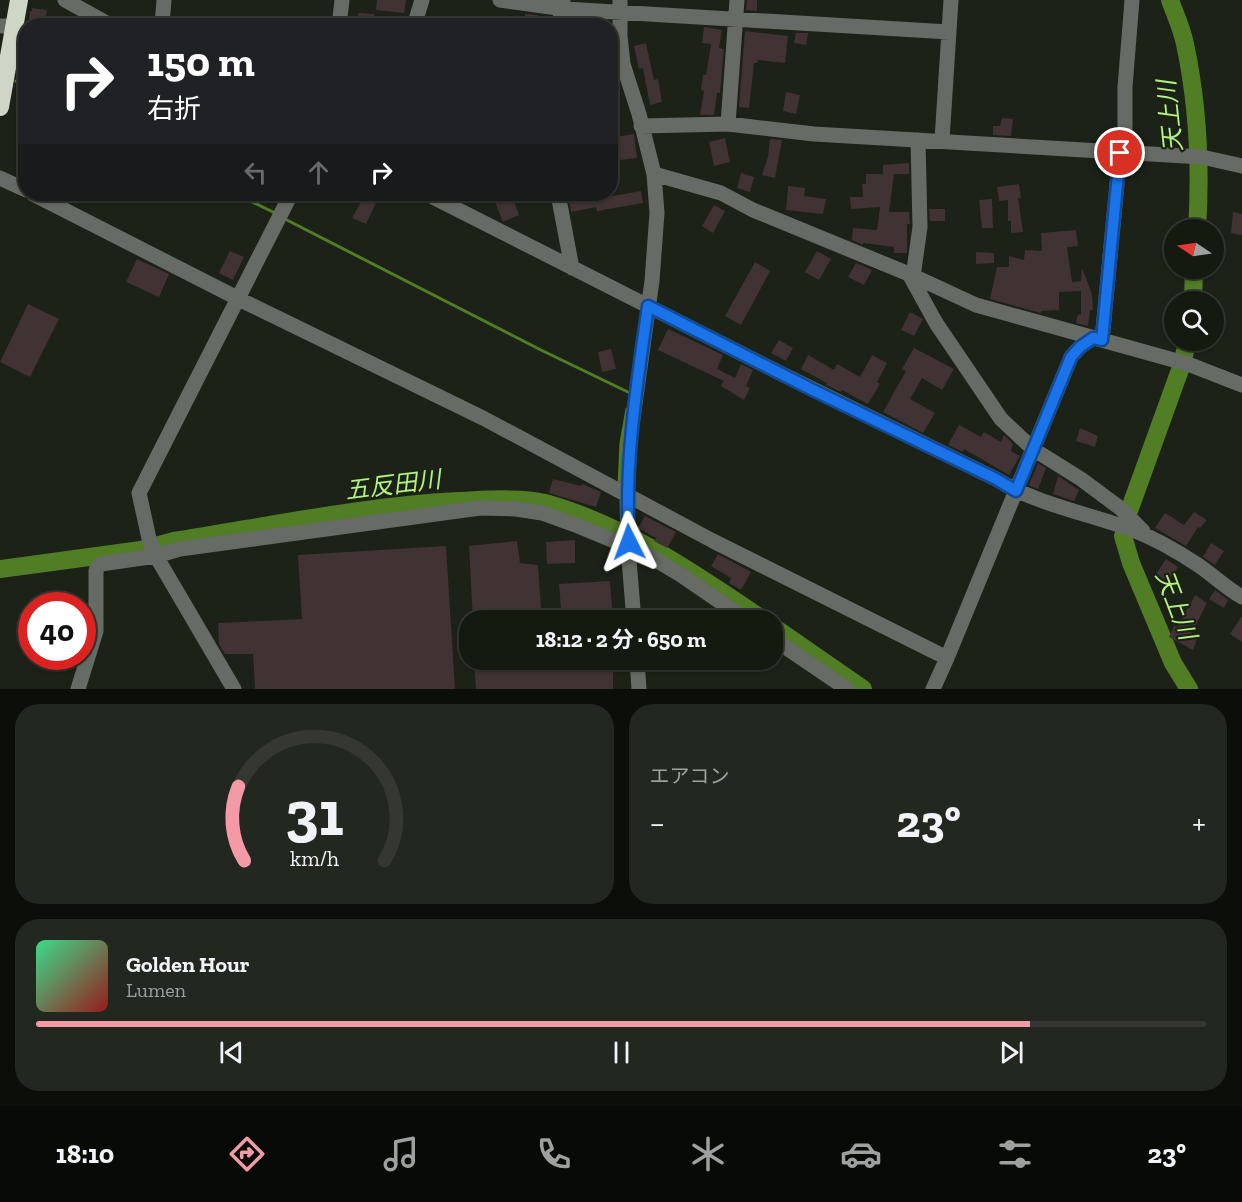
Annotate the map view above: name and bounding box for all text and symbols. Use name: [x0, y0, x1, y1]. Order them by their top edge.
text: 150 m: [147, 36, 255, 87]
icon: right: [48, 42, 126, 120]
water label: 天上川: [1151, 76, 1188, 153]
text: 右折: [147, 93, 201, 125]
pin: [1094, 127, 1145, 178]
icon: arrive: [1103, 136, 1136, 169]
icon: left: [239, 156, 272, 189]
icon: ahead: [302, 156, 335, 189]
icon: right: [365, 156, 398, 189]
north arrow: [1164, 219, 1224, 279]
map controls: [1164, 219, 1224, 351]
button: search: [1164, 291, 1224, 351]
water label: 五反田川: [344, 464, 445, 505]
position arrow: [597, 510, 661, 574]
water label: 天上川: [1150, 566, 1204, 646]
speed limit sign: 40: [18, 592, 96, 670]
text: 18:12 · 2 分 · 650 m: [536, 626, 706, 653]
text: エアコン: [650, 764, 730, 788]
text: 31: [285, 776, 343, 851]
text: 23°: [896, 795, 961, 849]
text: −: [650, 803, 665, 842]
text: +: [1192, 803, 1206, 842]
text: km/h: [290, 846, 339, 871]
text: Golden Hour: [126, 951, 250, 978]
text: Lumen: [126, 978, 186, 1002]
icon: previous: [215, 1036, 248, 1069]
icon: pause: [605, 1036, 638, 1069]
icon: next: [995, 1036, 1028, 1069]
icon: directions: [226, 1133, 268, 1175]
icon: music: [380, 1133, 422, 1175]
icon: phone: [533, 1133, 575, 1175]
icon: climate: [687, 1133, 729, 1175]
icon: car: [840, 1133, 882, 1175]
icon: filters: [994, 1133, 1036, 1175]
text: 18:10: [56, 1138, 114, 1170]
text: 23°: [1147, 1138, 1186, 1170]

